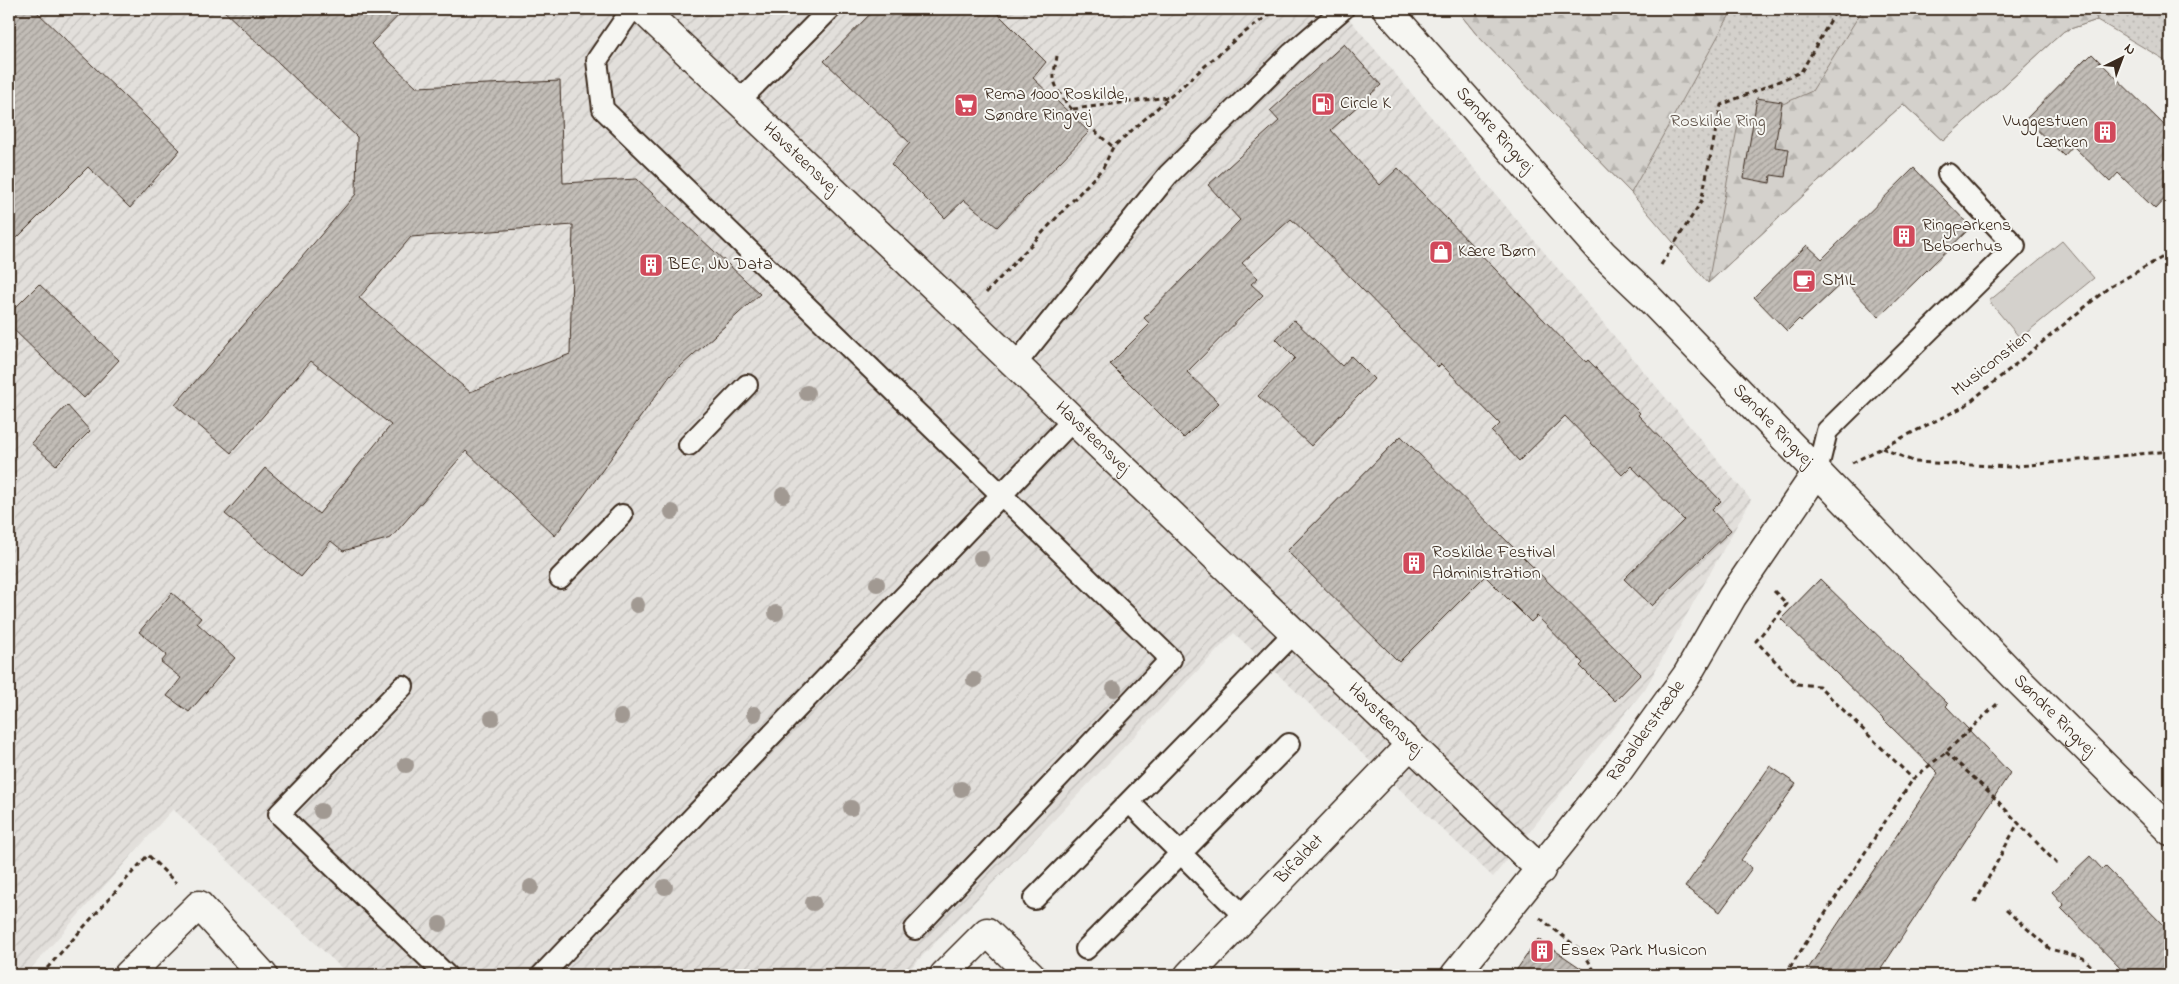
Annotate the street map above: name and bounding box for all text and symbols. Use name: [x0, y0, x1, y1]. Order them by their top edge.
north arrow: [2096, 32, 2146, 82]
text: N: [2119, 38, 2140, 60]
place label: Rema 1000 Roskilde, Søndre Ringvej: [984, 82, 1128, 130]
street label: Søndre Ringvej: [1449, 82, 1540, 180]
fuel station icon: Circle K: [1310, 91, 1336, 117]
place label: Circle K: [1340, 91, 1391, 117]
supermarket icon: Rema 1000 Roskilde, Søndre Ringvej: [953, 92, 979, 118]
park label: Roskilde Ring: [1670, 109, 1766, 136]
place label: Vuggestuen Lærken: [2002, 109, 2088, 156]
street label: Havsteensvej: [756, 117, 844, 202]
building icon: Vuggestuen Lærken: [2092, 119, 2118, 145]
place label: Ringparkens Beboerhus: [1921, 213, 2011, 260]
building icon: Ringparkens Beboerhus: [1891, 223, 1917, 249]
shop icon: Kære Børn: [1428, 239, 1454, 265]
place label: Kære Børn: [1458, 239, 1536, 265]
building icon: BEC, JN Data: [638, 252, 664, 278]
place label: BEC, JN Data: [667, 252, 773, 278]
cafe icon: SMIL: [1791, 268, 1817, 294]
place label: SMIL: [1822, 268, 1856, 294]
street label: Musiconstien: [1946, 324, 2038, 404]
street label: Søndre Ringvej: [1726, 378, 1819, 474]
street label: Havsteensvej: [1049, 396, 1136, 481]
place label: Roskilde Festival Administration: [1432, 540, 1555, 587]
building icon: Roskilde Festival Administration: [1401, 550, 1427, 576]
street label: Søndre Ringvej: [2007, 669, 2101, 763]
street label: Rabalderstræde: [1601, 674, 1693, 788]
street label: Havsteensvej: [1341, 677, 1429, 763]
street label: Bifaldet: [1269, 829, 1330, 891]
building icon: Essex Park Musicon: [1529, 938, 1555, 964]
place label: Essex Park Musicon: [1560, 938, 1707, 964]

